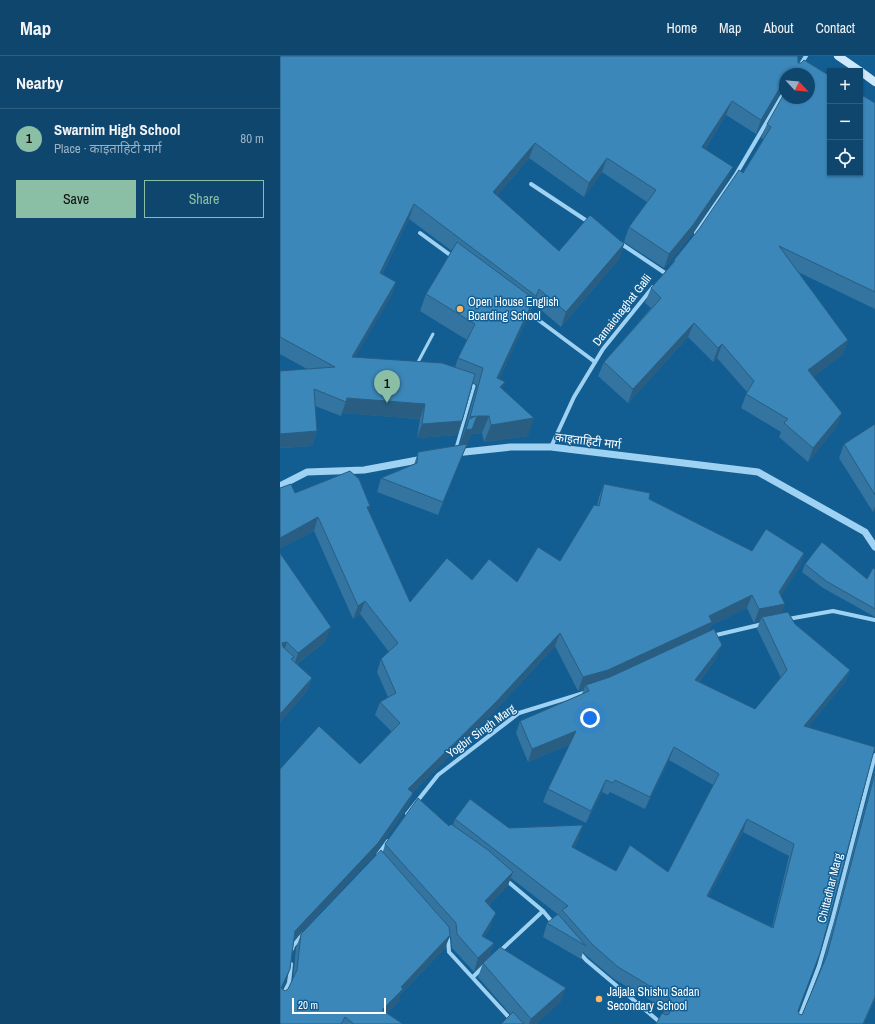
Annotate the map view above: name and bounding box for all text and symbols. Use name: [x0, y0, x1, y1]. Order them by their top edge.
text: Map: [20, 15, 51, 41]
text: Home: [666, 19, 697, 37]
text: Map: [719, 19, 741, 37]
text: About: [763, 19, 793, 37]
text: Contact: [815, 19, 855, 37]
north arrow: [779, 68, 815, 104]
map controls: [827, 68, 863, 176]
button: +: [827, 68, 863, 104]
text: Nearby: [16, 71, 63, 94]
button: −: [827, 104, 863, 140]
text: Swarnim High School: [54, 119, 180, 140]
text: 1: [26, 130, 32, 147]
text: 80 m: [240, 130, 264, 147]
text: Place · काइताहिटी मार्ग: [54, 140, 162, 157]
button: locate: [827, 140, 863, 176]
button: Save: [16, 180, 136, 218]
button: Share: [144, 180, 264, 218]
street label: Damaichaghat Galli: [589, 271, 655, 349]
place label: Open House English Boarding School: [468, 294, 559, 324]
marker: Open House English Boarding School: [455, 304, 465, 314]
pin: 1: [374, 370, 400, 403]
street label: काइताहिटी मार्ग: [554, 429, 623, 453]
street label: Yogbir Singh Marg: [443, 700, 519, 762]
your location: [580, 708, 600, 728]
street label: Chittadhar Marg: [814, 851, 846, 924]
place label: Jaljala Shishu Sadan Secondary School: [607, 984, 699, 1014]
marker: Jaljala Shishu Sadan Secondary School: [594, 994, 604, 1004]
scale bar: [292, 996, 386, 1015]
text: 20 m: [298, 998, 318, 1012]

